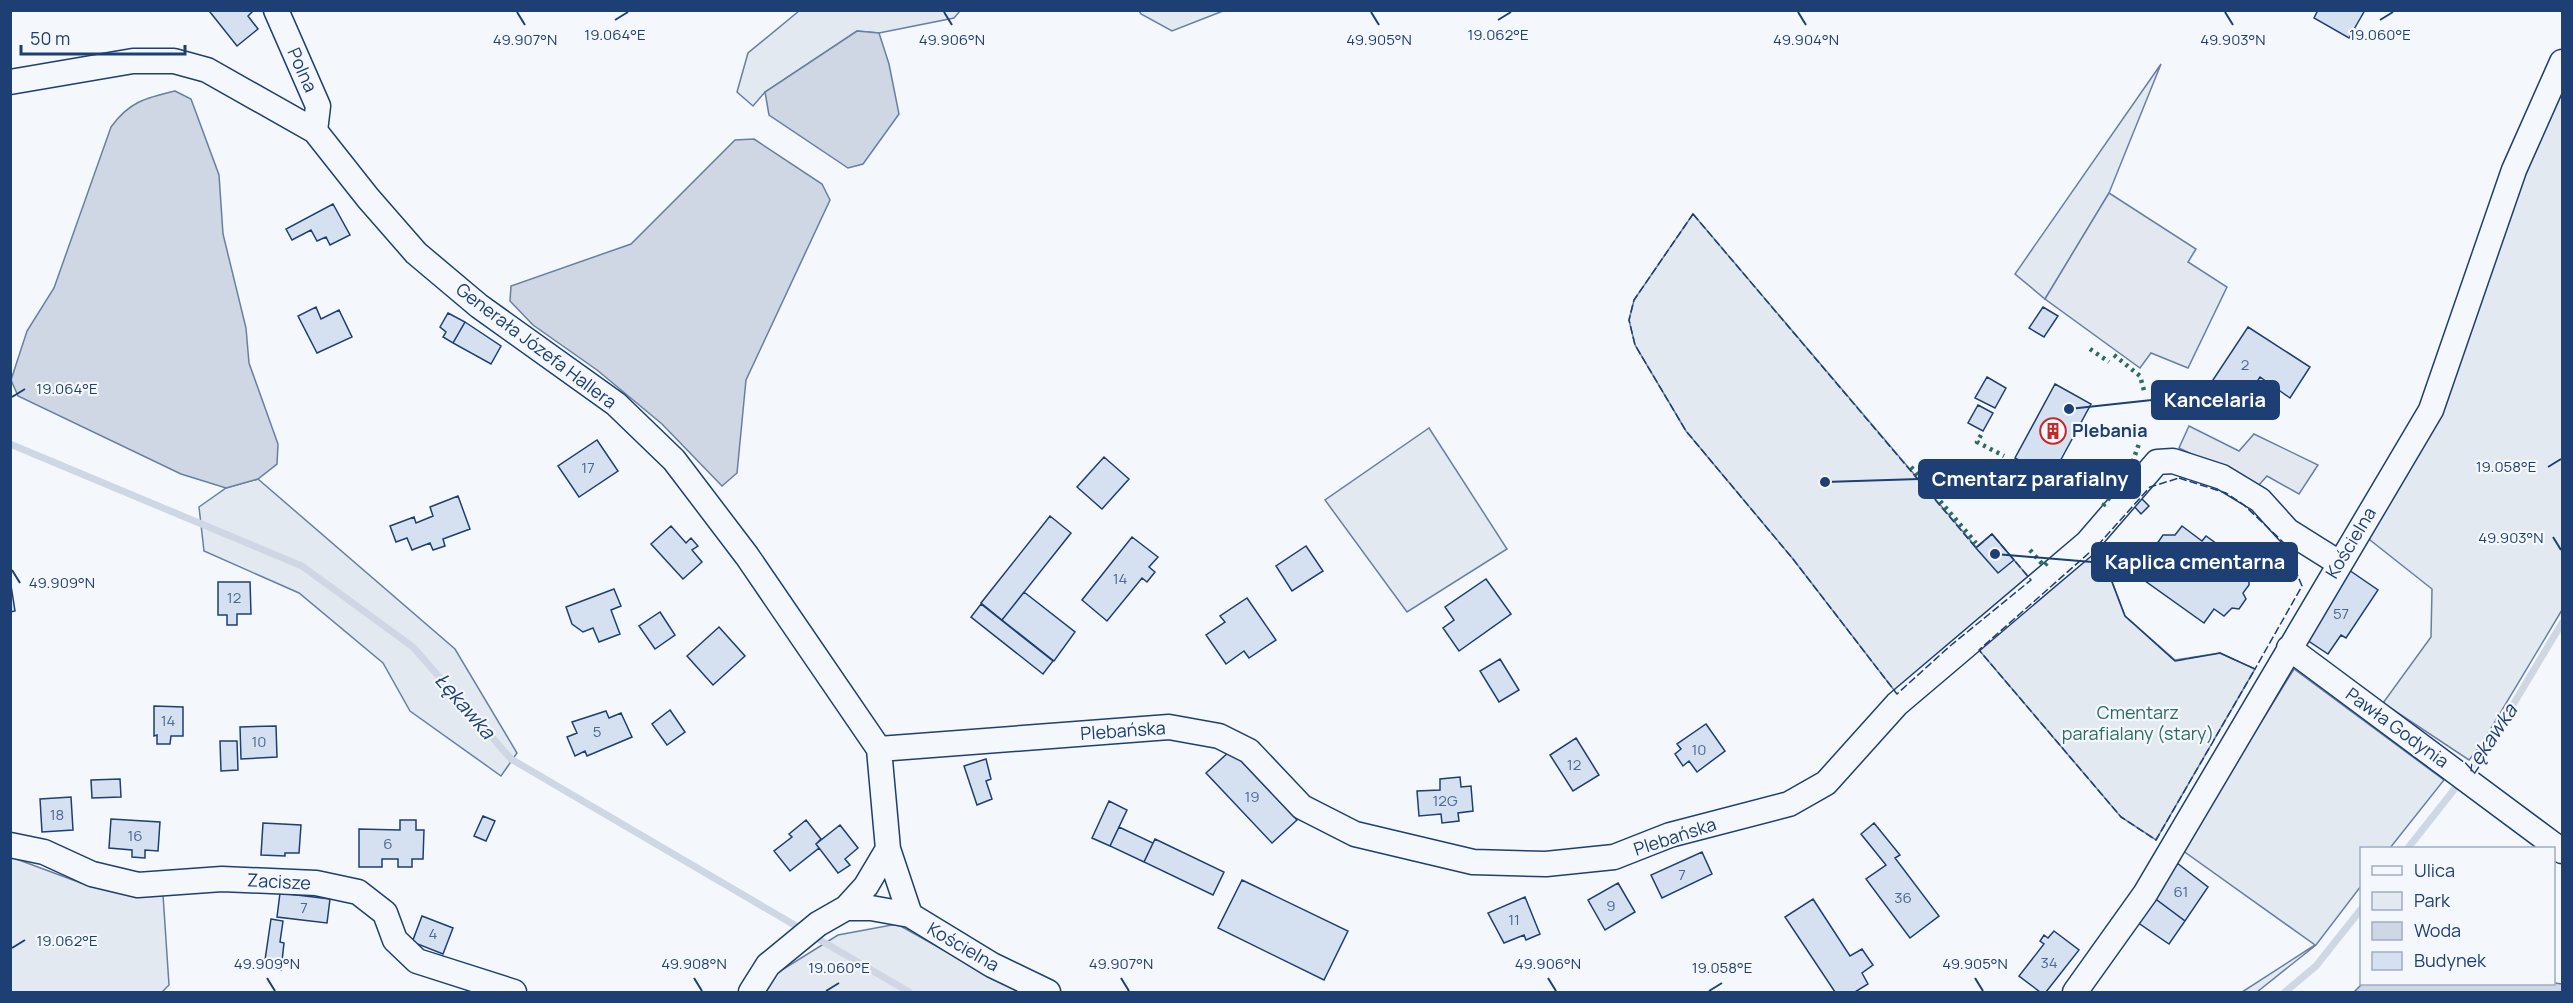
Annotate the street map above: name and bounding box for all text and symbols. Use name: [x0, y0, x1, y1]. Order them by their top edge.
scale bar: [21, 18, 184, 56]
text: 19.064°E: [584, 24, 646, 45]
text: 19.062°E: [1468, 24, 1528, 45]
text: 19.060°E: [2349, 24, 2411, 45]
text: 50 m: [30, 26, 70, 50]
text: 49.907°N: [493, 29, 557, 50]
text: 49.906°N: [919, 29, 985, 50]
text: 49.905°N: [1346, 29, 1412, 50]
text: 49.904°N: [1773, 29, 1839, 50]
text: 49.903°N: [2200, 29, 2266, 50]
street label: Polna: [283, 44, 323, 96]
street label: Generała Józefa Hallera: [451, 277, 622, 414]
house number: 2: [2241, 354, 2249, 375]
text: 19.064°E: [36, 378, 98, 399]
callout: Kancelaria: [2152, 381, 2279, 419]
text: Kancelaria: [2164, 386, 2266, 413]
building icon: Plebania: [2038, 416, 2068, 446]
place label: Plebania: [2072, 418, 2148, 442]
text: 19.058°E: [2476, 456, 2536, 477]
house number: 17: [581, 457, 595, 478]
callout: Cmentarz parafialny: [1919, 460, 2140, 498]
text: Cmentarz parafialny: [1932, 465, 2129, 492]
street label: Kościelna: [2319, 502, 2381, 583]
text: 49.903°N: [2478, 527, 2544, 548]
callout: Kaplica cmentarna: [2092, 543, 2297, 581]
text: Kaplica cmentarna: [2105, 548, 2285, 575]
house number: 14: [1113, 568, 1127, 589]
text: 49.909°N: [29, 572, 95, 593]
house number: 12: [227, 587, 241, 608]
house number: 57: [2333, 603, 2349, 624]
water label: Łękawka: [429, 667, 502, 745]
street label: Pawła Godynia: [2341, 682, 2454, 773]
water label: Łękawka: [2456, 698, 2523, 779]
park label: Cmentarz parafialany (stary): [2062, 700, 2214, 745]
house number: 14: [161, 710, 175, 731]
street label: Plebańska: [1080, 715, 1166, 745]
house number: 5: [593, 721, 601, 742]
house number: 10: [252, 731, 267, 752]
house number: 10: [1692, 739, 1707, 760]
house number: 12: [1567, 754, 1581, 775]
house number: 19: [1244, 786, 1260, 807]
house number: 12G: [1433, 790, 1458, 811]
house number: 18: [50, 804, 64, 825]
street label: Plebańska: [1630, 811, 1719, 861]
house number: 16: [127, 825, 143, 846]
house number: 6: [383, 833, 393, 854]
legend: [2360, 847, 2555, 985]
text: Ulica: [2414, 858, 2455, 882]
house number: 7: [1678, 864, 1686, 885]
street label: Zacisze: [247, 867, 312, 895]
house number: 61: [2174, 881, 2188, 902]
house number: 36: [1894, 887, 1912, 908]
text: Park: [2414, 888, 2451, 912]
house number: 9: [1606, 895, 1616, 916]
house number: 7: [300, 897, 308, 918]
house number: 11: [1508, 909, 1520, 930]
street label: Kościelna: [923, 916, 1004, 976]
text: Woda: [2414, 918, 2461, 942]
house number: 4: [429, 923, 438, 944]
text: 19.062°E: [37, 930, 97, 951]
text: Budynek: [2414, 948, 2487, 972]
house number: 34: [2040, 952, 2058, 973]
text: 49.909°N: [234, 953, 300, 974]
text: 49.908°N: [661, 953, 727, 974]
text: 49.907°N: [1089, 953, 1153, 974]
text: 49.906°N: [1515, 953, 1581, 974]
text: 49.905°N: [1942, 953, 2008, 974]
text: 19.060°E: [808, 957, 870, 978]
text: 19.058°E: [1692, 957, 1752, 978]

